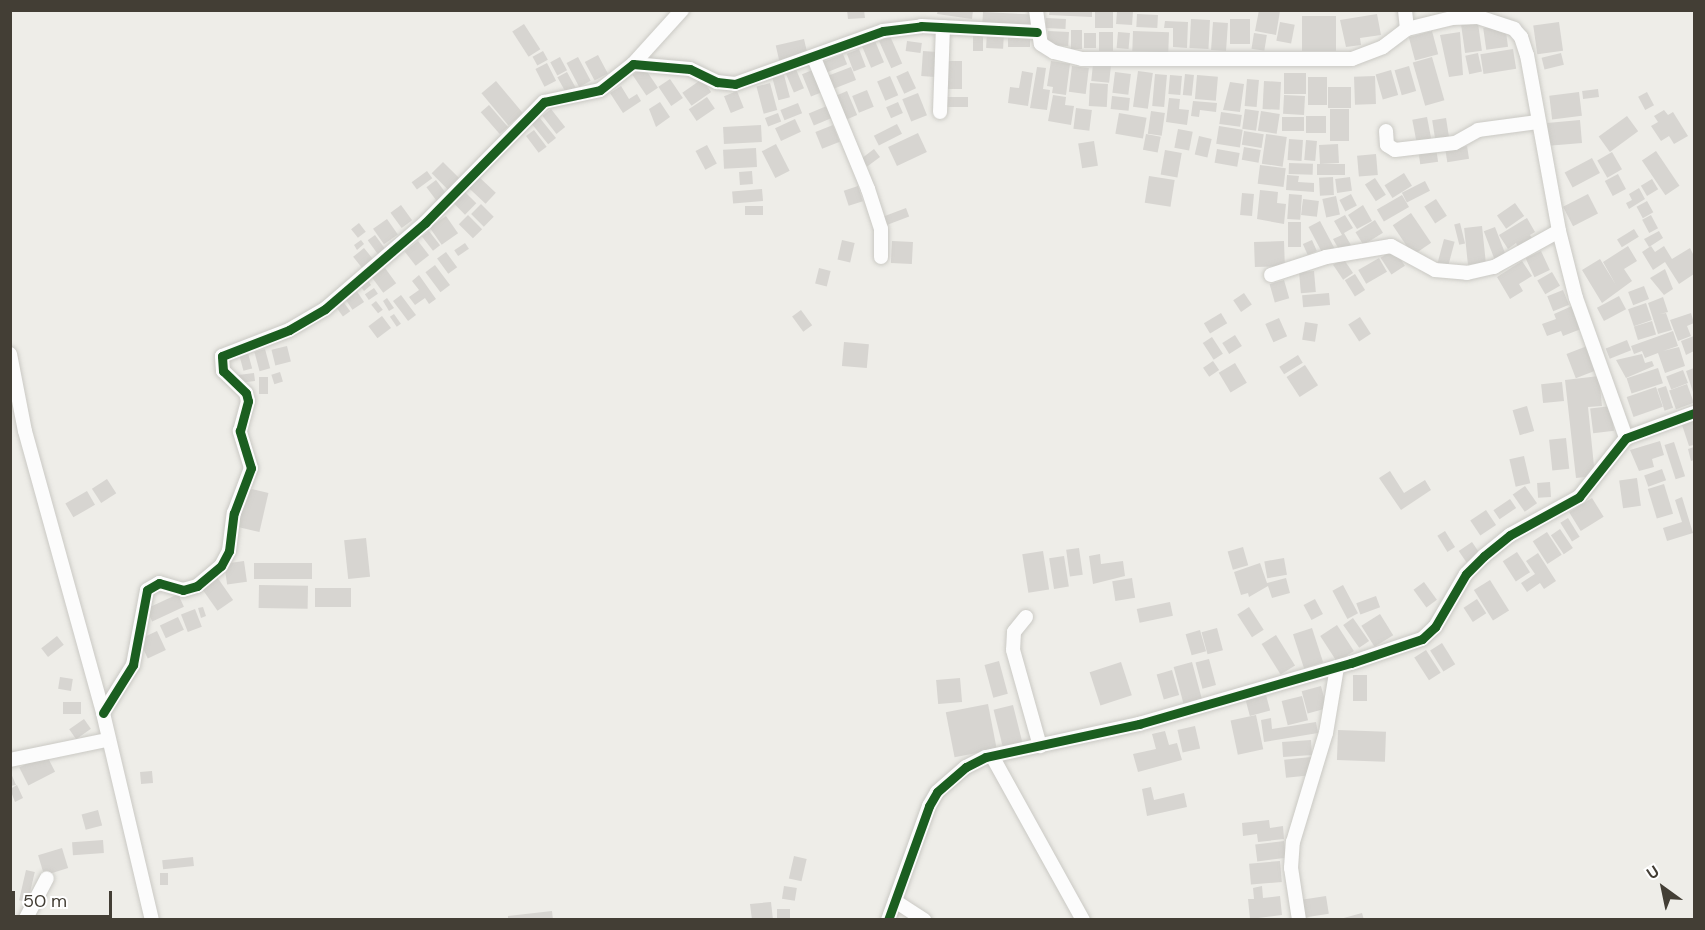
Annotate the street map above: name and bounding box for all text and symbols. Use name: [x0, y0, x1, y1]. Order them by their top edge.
north arrow: [1633, 858, 1693, 918]
text: U: [1643, 861, 1663, 884]
scale bar: [15, 879, 116, 917]
text: 50 m: [23, 889, 67, 913]

